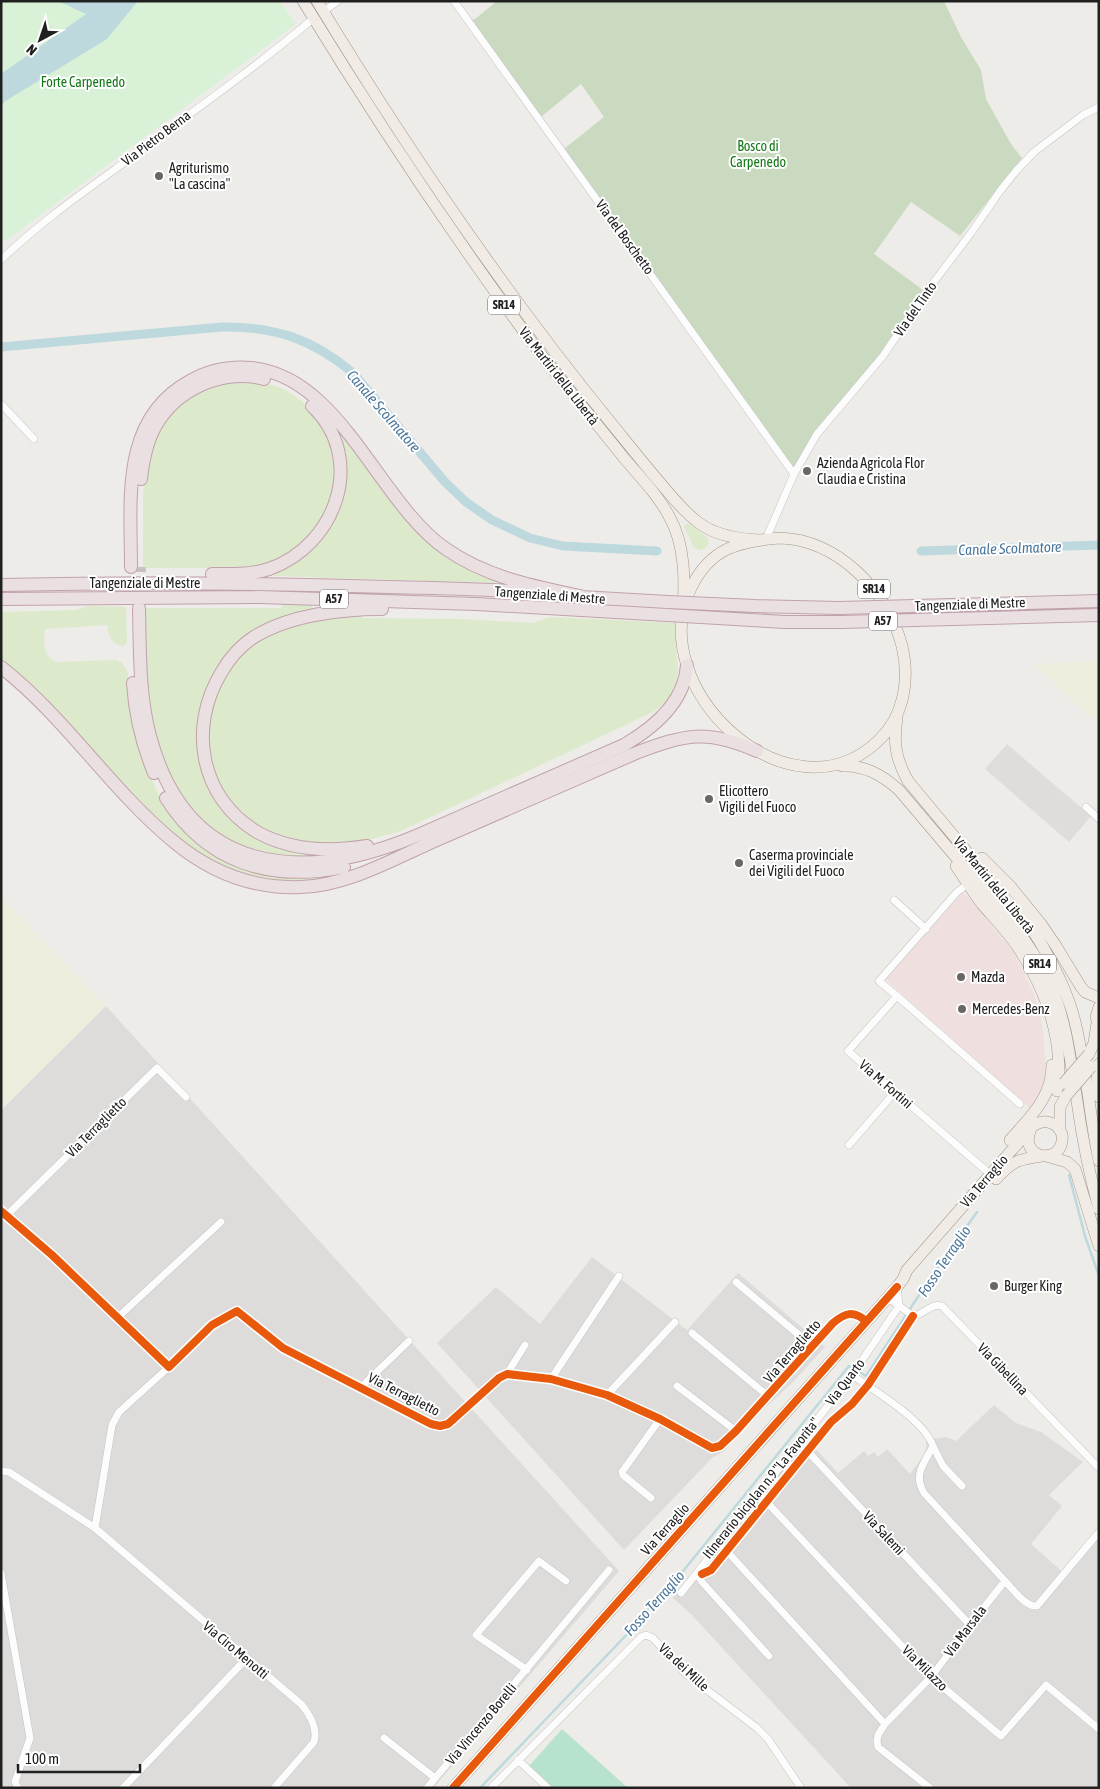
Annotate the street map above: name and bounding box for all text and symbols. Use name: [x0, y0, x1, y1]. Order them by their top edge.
north arrow: [15, 15, 65, 65]
text: N: [23, 41, 40, 59]
park label: Forte Carpenedo: [41, 74, 125, 90]
street label: Via Pietro Berna: [119, 107, 193, 169]
park label: Bosco di Carpenedo: [730, 138, 786, 170]
place label: Agriturismo "La cascina": [169, 160, 231, 192]
marker: Agriturismo "La cascina": [153, 170, 165, 182]
street label: Via del Boschetto: [593, 197, 657, 277]
street label: Via del Tinto: [890, 278, 940, 340]
road number: SR14: [488, 296, 520, 314]
street label: Via Martiri della Libertà: [516, 324, 602, 428]
water label: Canale Scolmatore: [344, 366, 424, 456]
place label: Azienda Agricola Flor Claudia e Cristina: [817, 455, 925, 487]
marker: Azienda Agricola Flor Claudia e Cristina: [801, 465, 813, 477]
water label: Canale Scolmatore: [958, 538, 1062, 558]
street label: Tangenziale di Mestre: [90, 575, 200, 591]
road number: SR14: [858, 580, 890, 598]
street label: Tangenziale di Mestre: [494, 583, 606, 607]
road number: A57: [320, 590, 348, 608]
street label: Tangenziale di Mestre: [914, 594, 1026, 614]
road number: A57: [869, 612, 897, 630]
place label: Elicottero Vigili del Fuoco: [719, 783, 796, 815]
marker: Elicottero Vigili del Fuoco: [703, 793, 715, 805]
street label: Via Martiri della Libertà: [950, 833, 1038, 937]
place label: Caserma provinciale dei Vigili del Fuoco: [749, 847, 854, 879]
marker: Caserma provinciale dei Vigili del Fuoco: [733, 857, 745, 869]
road number: SR14: [1024, 954, 1056, 974]
place label: Mazda: [971, 969, 1005, 985]
marker: Mazda: [955, 971, 967, 983]
place label: Mercedes-Benz: [972, 1001, 1050, 1017]
marker: Mercedes-Benz: [956, 1003, 968, 1015]
street label: Via M. Fortini: [856, 1056, 916, 1112]
street label: Via Terraglietto: [63, 1094, 129, 1160]
street label: Via Terraglio: [957, 1152, 1011, 1210]
water label: Fosso Terraglio: [914, 1222, 974, 1300]
place label: Burger King: [1004, 1278, 1062, 1294]
marker: Burger King: [988, 1280, 1000, 1292]
street label: Via Terraglietto: [760, 1316, 824, 1386]
street label: Via Gibellina: [974, 1340, 1032, 1398]
street label: Via Quarto: [822, 1355, 868, 1409]
street label: Via Terraglietto: [365, 1369, 443, 1419]
street label: Itinerario biciplan n.9 "La Favorita": [699, 1414, 823, 1562]
street label: Via Terraglio: [638, 1500, 692, 1558]
street label: Via Salemi: [860, 1508, 908, 1558]
water label: Fosso Terraglio: [620, 1567, 688, 1639]
street label: Via Marsala: [940, 1602, 990, 1660]
street label: Via Ciro Menotti: [200, 1618, 272, 1682]
street label: Via dei Mille: [656, 1640, 712, 1694]
street label: Via Milazzo: [899, 1642, 951, 1694]
street label: Via Vincenzo Borelli: [442, 1680, 520, 1768]
scale bar: [18, 1742, 140, 1774]
text: 100 m: [25, 1750, 59, 1767]

